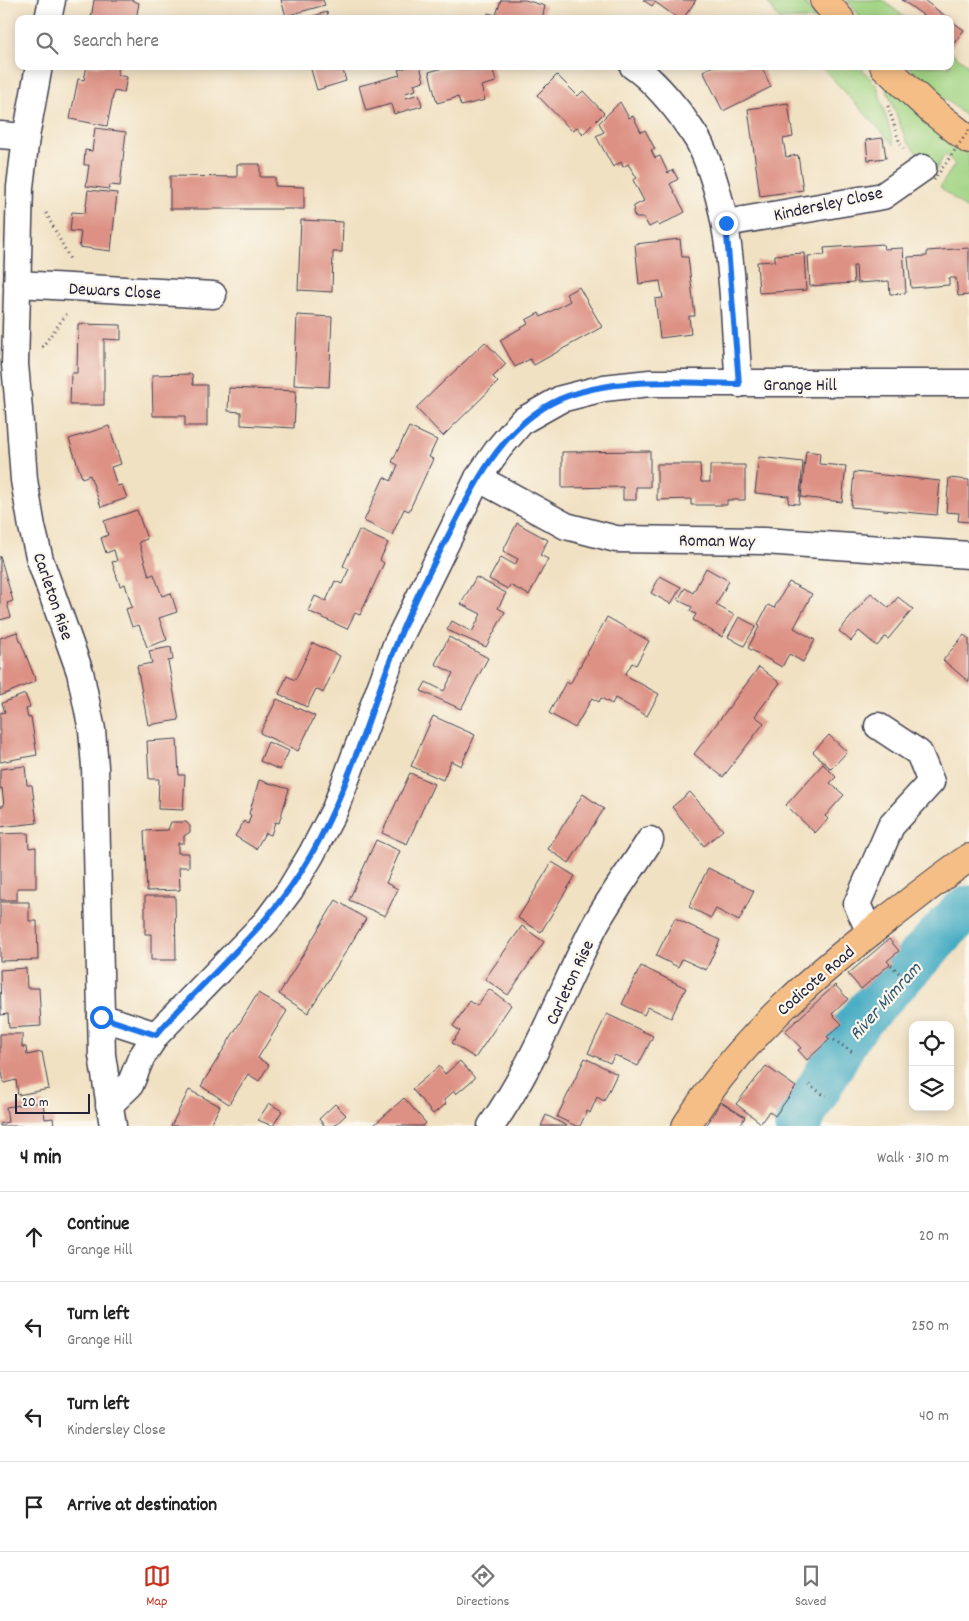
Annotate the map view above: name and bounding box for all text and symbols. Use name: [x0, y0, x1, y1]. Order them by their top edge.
search box: [15, 15, 954, 70]
icon: search: [33, 29, 61, 57]
text: Search here: [73, 29, 159, 56]
street label: Kindersley Close: [772, 182, 885, 229]
route end: [715, 212, 738, 235]
street label: Dewars Close: [68, 278, 162, 307]
street label: Grange Hill: [763, 374, 837, 399]
street label: Roman Way: [679, 529, 756, 556]
street label: Carleton Rise: [25, 550, 78, 644]
street label: Carleton Rise: [541, 937, 602, 1030]
street label: Codicote Road: [772, 941, 861, 1023]
water label: River Mimram: [844, 957, 930, 1047]
route start: [90, 1006, 113, 1029]
map controls: [909, 1021, 954, 1111]
button: locate: [909, 1021, 954, 1066]
button: layers: [909, 1066, 954, 1111]
scale bar: [15, 1091, 90, 1114]
text: 20 m: [22, 1093, 49, 1113]
text: 4 min: [20, 1144, 62, 1174]
text: Walk · 310 m: [877, 1147, 949, 1170]
text: Continue: [67, 1212, 129, 1239]
icon: ahead: [20, 1223, 48, 1251]
text: 20 m: [919, 1225, 949, 1248]
text: Grange Hill: [67, 1239, 132, 1262]
text: Turn left: [67, 1302, 130, 1329]
icon: left: [20, 1313, 48, 1341]
text: 250 m: [911, 1315, 949, 1338]
text: Grange Hill: [67, 1329, 132, 1352]
text: Turn left: [67, 1392, 130, 1419]
icon: left: [20, 1403, 48, 1431]
text: 40 m: [919, 1405, 949, 1428]
text: Kindersley Close: [67, 1419, 166, 1442]
icon: arrive: [20, 1493, 48, 1521]
text: Arrive at destination: [67, 1493, 217, 1520]
tab: Map: [143, 1562, 171, 1612]
tab: Directions: [456, 1562, 509, 1612]
tab: Saved: [795, 1562, 826, 1612]

